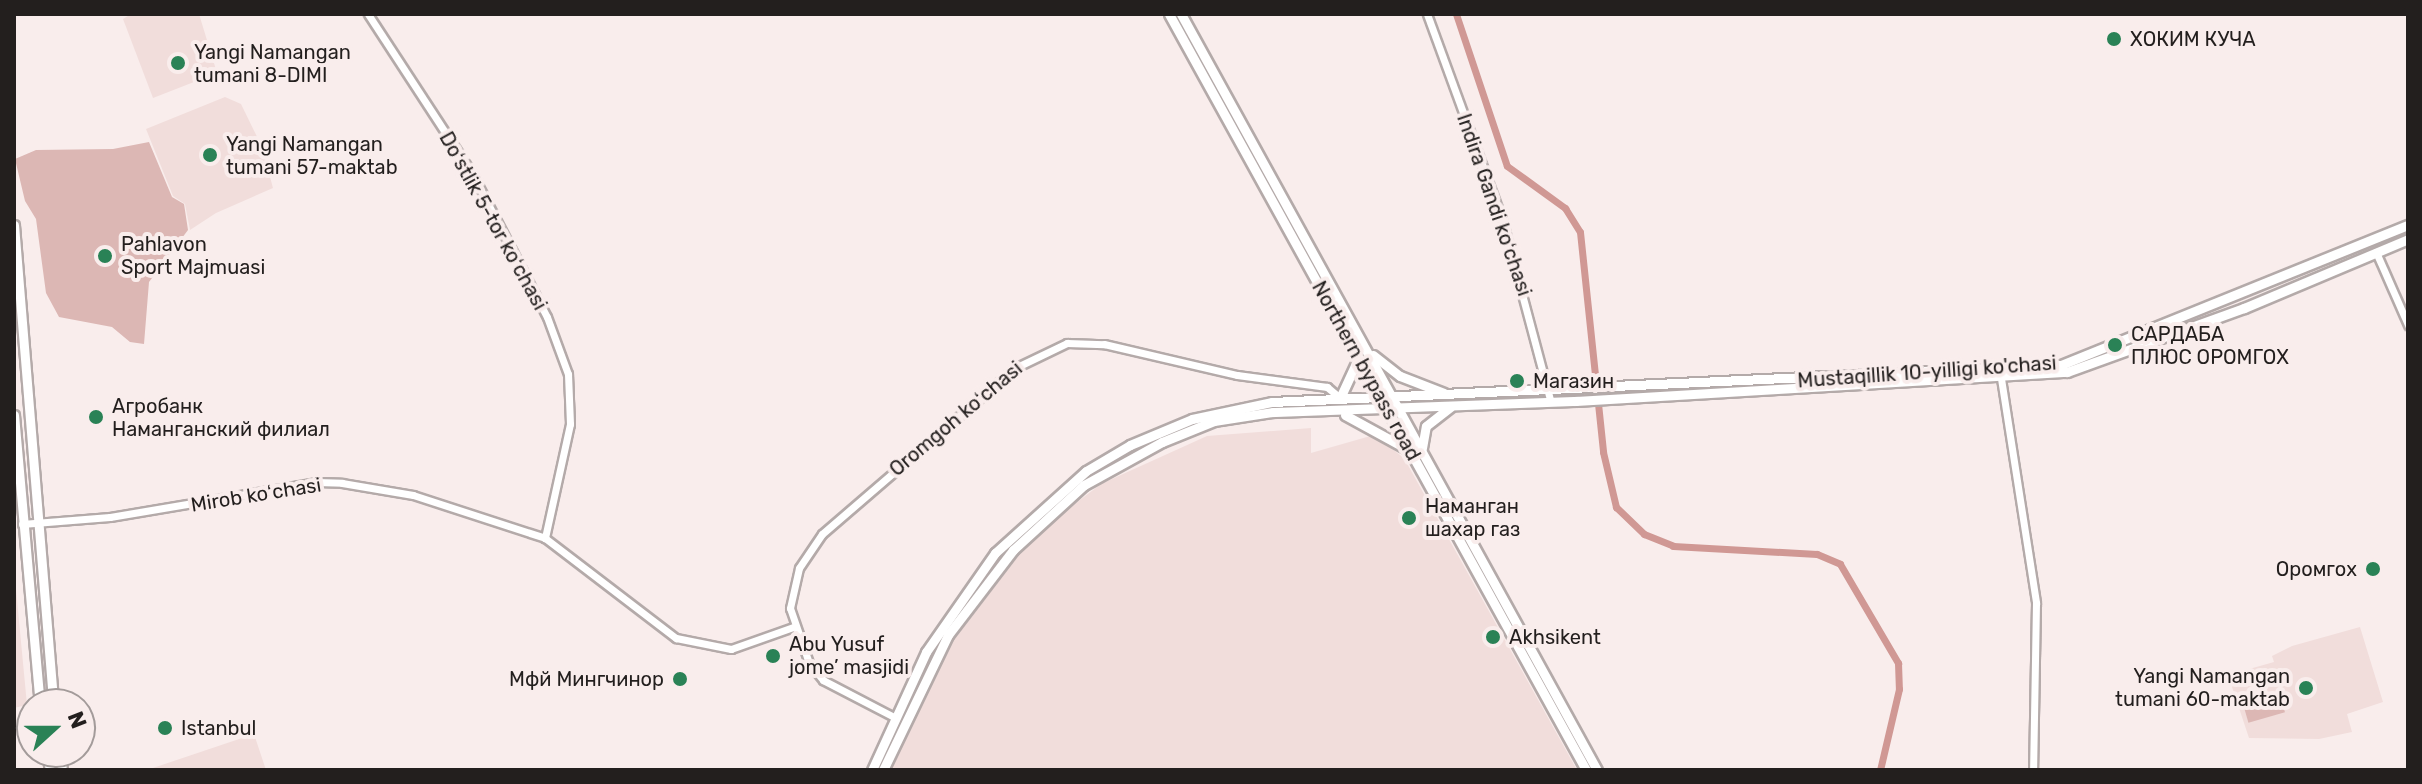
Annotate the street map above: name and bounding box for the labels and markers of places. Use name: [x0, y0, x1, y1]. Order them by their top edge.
place label: ХОКИМ КУЧА: [2130, 27, 2256, 51]
marker: ХОКИМ КУЧА: [2105, 30, 2123, 48]
place label: Yangi Namangan tumani 8-DIMI: [194, 40, 351, 87]
marker: Yangi Namangan tumani 8-DIMI: [169, 54, 187, 72]
place label: Yangi Namangan tumani 57-maktab: [226, 132, 398, 179]
marker: Yangi Namangan tumani 57-maktab: [201, 146, 219, 164]
place label: Pahlavon Sport Majmuasi: [121, 232, 265, 279]
marker: Pahlavon Sport Majmuasi: [96, 247, 114, 265]
place label: САРДАБА ПЛЮС ОРОМГОХ: [2131, 322, 2289, 369]
marker: САРДАБА ПЛЮС ОРОМГОХ: [2106, 336, 2124, 354]
place label: Магазин: [1533, 369, 1614, 393]
marker: Магазин: [1508, 372, 1526, 390]
place label: Агробанк Наманганский филиал: [112, 394, 330, 441]
marker: Агробанк Наманганский филиал: [87, 408, 105, 426]
place label: Наманган шахар газ: [1425, 494, 1520, 541]
marker: Наманган шахар газ: [1400, 509, 1418, 527]
place label: Оромгох: [2276, 557, 2357, 581]
marker: Оромгох: [2364, 560, 2382, 578]
place label: Akhsikent: [1509, 625, 1601, 649]
marker: Akhsikent: [1484, 628, 1502, 646]
place label: Abu Yusuf jome’ masjidi: [789, 632, 909, 679]
marker: Abu Yusuf jome’ masjidi: [764, 647, 782, 665]
place label: Yangi Namangan tumani 60-maktab: [2115, 664, 2290, 711]
place label: Мфй Мингчинор: [509, 667, 664, 691]
marker: Мфй Мингчинор: [671, 670, 689, 688]
marker: Yangi Namangan tumani 60-maktab: [2297, 679, 2315, 697]
place label: Istanbul: [181, 716, 256, 740]
marker: Istanbul: [156, 719, 174, 737]

